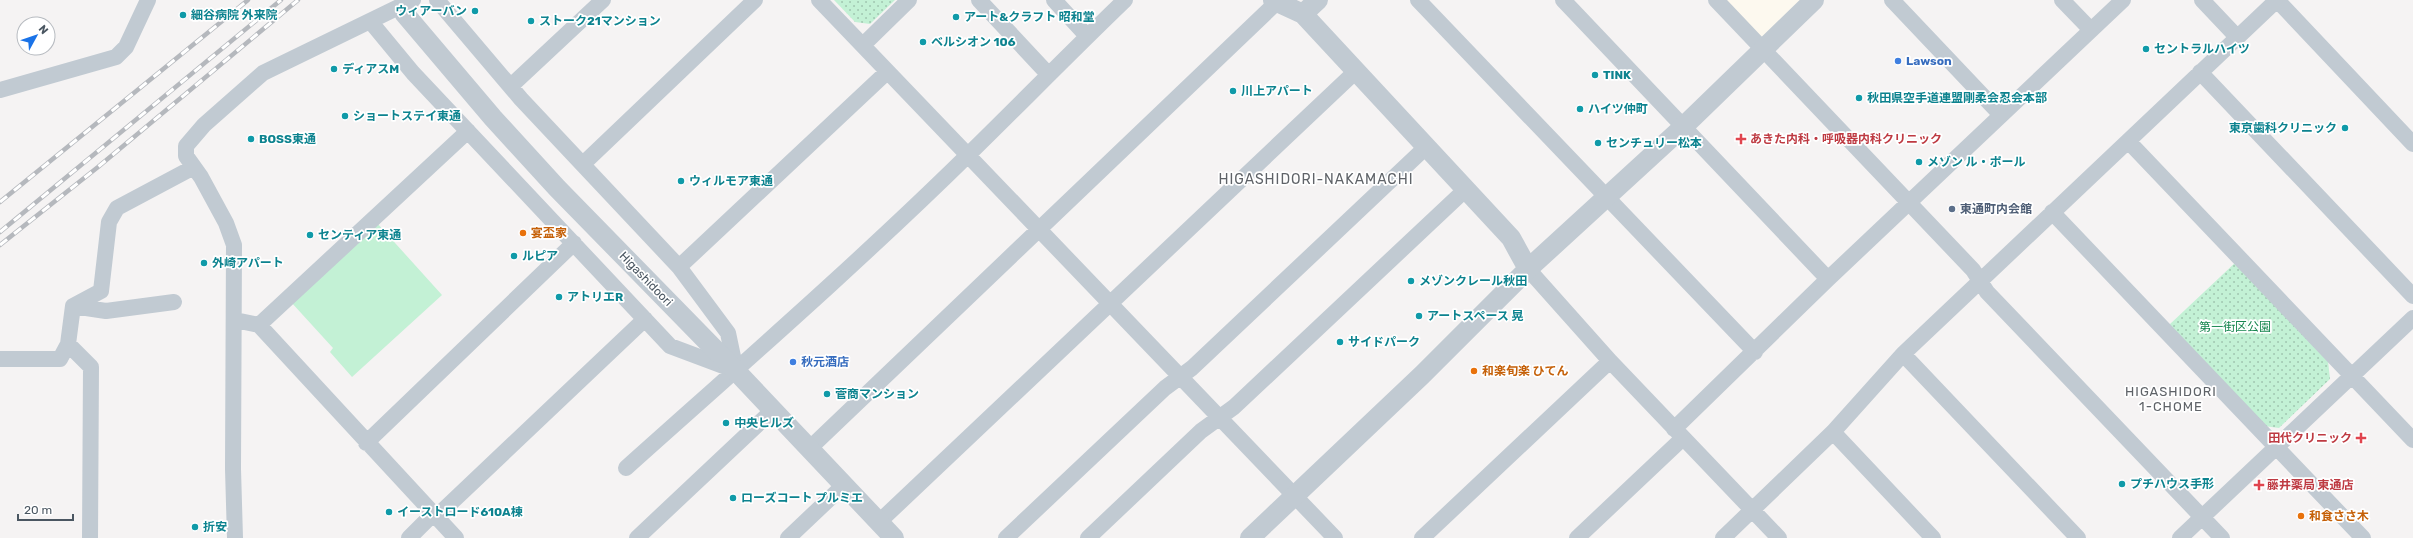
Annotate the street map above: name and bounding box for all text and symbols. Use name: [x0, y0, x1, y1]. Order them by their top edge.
place label: ウィアーバン: [395, 4, 467, 18]
marker: ウィアーバン: [470, 6, 480, 16]
place label: 細谷病院 外来院: [191, 8, 278, 22]
marker: 細谷病院 外来院: [178, 10, 188, 20]
place label: アート&クラフト 昭和堂: [964, 10, 1095, 24]
marker: アート&クラフト 昭和堂: [951, 12, 961, 22]
place label: ストーク21マンション: [539, 14, 661, 28]
north arrow: [16, 16, 56, 56]
marker: ストーク21マンション: [526, 16, 536, 26]
text: N: [36, 23, 51, 37]
place label: ベルシオン 106: [931, 35, 1016, 49]
marker: ベルシオン 106: [918, 37, 928, 47]
place label: セントラルハイツ: [2154, 42, 2250, 56]
marker: セントラルハイツ: [2141, 44, 2151, 54]
place label: Lawson: [1906, 54, 1952, 68]
marker: Lawson: [1893, 56, 1903, 66]
place label: ディアスM: [342, 62, 399, 76]
marker: ディアスM: [329, 64, 339, 74]
place label: TINK: [1603, 68, 1631, 82]
marker: TINK: [1590, 70, 1600, 80]
place label: 川上アパート: [1241, 84, 1313, 98]
marker: 川上アパート: [1228, 86, 1238, 96]
place label: 秋田県空手道連盟剛柔会忍会本部: [1867, 91, 2047, 105]
marker: 秋田県空手道連盟剛柔会忍会本部: [1854, 93, 1864, 103]
place label: ハイツ仲町: [1588, 102, 1648, 116]
marker: ハイツ仲町: [1575, 104, 1585, 114]
place label: ショートステイ東通: [353, 109, 461, 123]
marker: ショートステイ東通: [340, 111, 350, 121]
place label: 東京歯科クリニック: [2229, 121, 2337, 135]
marker: 東京歯科クリニック: [2340, 123, 2350, 133]
place label: BOSS東通: [259, 132, 316, 146]
place label: あきた内科・呼吸器内科クリニック: [1750, 132, 1942, 146]
marker: あきた内科・呼吸器内科クリニック: [1735, 133, 1747, 145]
marker: BOSS東通: [246, 134, 256, 144]
place label: センチュリー松本: [1606, 136, 1702, 150]
marker: センチュリー松本: [1593, 138, 1603, 148]
place label: メゾン ル・ポール: [1927, 155, 2026, 169]
marker: メゾン ル・ポール: [1914, 157, 1924, 167]
district label: HIGASHIDORI-NAKAMACHI: [1219, 171, 1413, 188]
place label: ウィルモア東通: [689, 174, 773, 188]
marker: ウィルモア東通: [676, 176, 686, 186]
place label: 東通町内会館: [1960, 202, 2032, 216]
marker: 東通町内会館: [1947, 204, 1957, 214]
place label: 宴盃家: [531, 226, 567, 240]
place label: センティア東通: [318, 228, 401, 242]
marker: 宴盃家: [518, 228, 528, 238]
marker: センティア東通: [305, 230, 315, 240]
place label: ルピア: [522, 249, 558, 263]
street label: Higashidoori: [617, 249, 675, 309]
marker: ルピア: [509, 251, 519, 261]
place label: 外崎アパート: [212, 256, 284, 270]
marker: 外崎アパート: [199, 258, 209, 268]
place label: メゾンクレール秋田: [1419, 274, 1527, 288]
marker: メゾンクレール秋田: [1406, 276, 1416, 286]
place label: アトリエR: [567, 290, 623, 304]
marker: アトリエR: [554, 292, 564, 302]
place label: アートスペース 晃: [1427, 309, 1523, 323]
marker: アートスペース 晃: [1414, 311, 1424, 321]
park label: 第一街区公園: [2199, 320, 2271, 334]
place label: サイドパーク: [1348, 335, 1420, 349]
marker: サイドパーク: [1335, 337, 1345, 347]
place label: 秋元酒店: [801, 355, 849, 369]
marker: 秋元酒店: [788, 357, 798, 367]
place label: 和楽旬楽 ひてん: [1482, 364, 1569, 378]
marker: 和楽旬楽 ひてん: [1469, 366, 1479, 376]
district label: HIGASHIDORI 1-CHOME: [2125, 384, 2217, 414]
place label: 菅商マンション: [835, 387, 919, 401]
marker: 菅商マンション: [822, 389, 832, 399]
place label: 中央ヒルズ: [734, 416, 794, 430]
marker: 中央ヒルズ: [721, 418, 731, 428]
place label: 田代クリニック: [2268, 431, 2352, 445]
marker: 田代クリニック: [2355, 432, 2367, 444]
place label: プチハウス手形: [2130, 477, 2214, 491]
place label: 藤井薬局 東通店: [2267, 478, 2354, 492]
marker: プチハウス手形: [2117, 479, 2127, 489]
marker: 藤井薬局 東通店: [2254, 480, 2264, 490]
place label: ローズコート プルミエ: [741, 491, 863, 505]
marker: ローズコート プルミエ: [728, 493, 738, 503]
scale bar: [18, 496, 73, 522]
text: 20 m: [24, 503, 52, 517]
place label: イーストロード610A棟: [397, 505, 523, 519]
marker: イーストロード610A棟: [384, 507, 394, 517]
place label: 和食ささ木: [2309, 509, 2369, 523]
marker: 和食ささ木: [2296, 511, 2306, 521]
place label: 折安: [203, 520, 227, 534]
marker: 折安: [190, 522, 200, 532]

